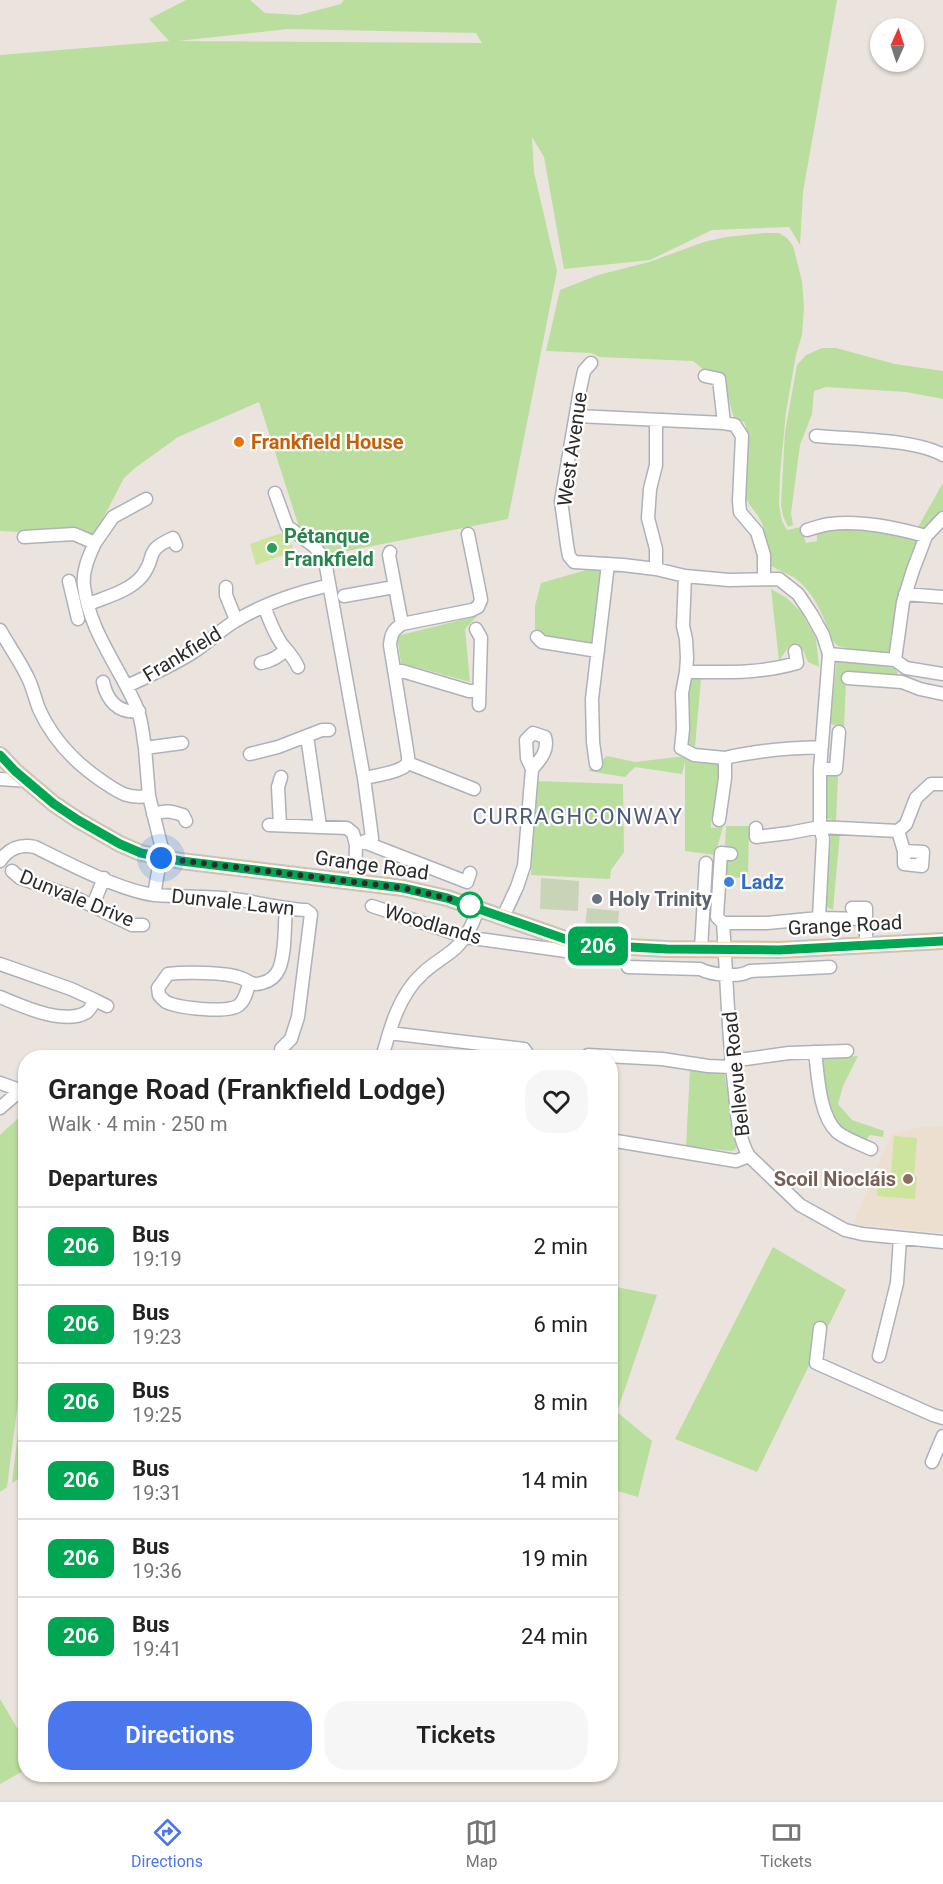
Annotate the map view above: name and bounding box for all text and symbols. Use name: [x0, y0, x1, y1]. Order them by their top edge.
north arrow: [870, 18, 924, 72]
map controls: [870, 18, 924, 72]
street label: West Avenue: [552, 390, 592, 508]
place label: Frankfield House: [251, 430, 404, 454]
marker: Frankfield House: [232, 435, 246, 449]
place label: Pétanque Frankfield: [284, 524, 374, 571]
marker: Pétanque Frankfield: [265, 541, 279, 555]
street label: Frankfield: [138, 621, 226, 687]
district label: CURRAGHCONWAY: [473, 804, 683, 829]
your location: [146, 843, 176, 873]
street label: Grange Road: [314, 845, 430, 885]
street label: Dunvale Drive: [16, 864, 138, 932]
place label: Ladz: [741, 870, 784, 894]
marker: Ladz: [722, 875, 736, 889]
street label: Dunvale Lawn: [170, 884, 296, 920]
place label: Holy Trinity: [609, 887, 713, 911]
unlabelled marker: [457, 892, 483, 918]
marker: Holy Trinity: [590, 892, 604, 906]
street label: Woodlands: [382, 899, 484, 949]
street label: Grange Road: [787, 910, 903, 940]
line badge: 206: [564, 926, 632, 966]
text: 206: [580, 934, 616, 958]
street label: Bellevue Road: [718, 1010, 754, 1138]
button: heart: [525, 1070, 588, 1133]
text: Grange Road (Frankfield Lodge): [48, 1073, 446, 1106]
text: Walk · 4 min · 250 m: [48, 1112, 227, 1136]
text: Departures: [48, 1166, 158, 1191]
place label: Scoil Niocláis: [774, 1167, 896, 1191]
marker: Scoil Niocláis: [901, 1172, 915, 1186]
text: Bus: [132, 1222, 170, 1247]
text: 206: [63, 1234, 99, 1258]
text: 2 min: [533, 1234, 588, 1259]
text: 19:19: [132, 1247, 182, 1271]
text: Bus: [132, 1300, 170, 1325]
text: 206: [63, 1312, 99, 1336]
text: 6 min: [533, 1312, 588, 1337]
text: 19:23: [132, 1325, 182, 1349]
text: Bus: [132, 1378, 170, 1403]
text: 206: [63, 1390, 99, 1414]
text: 8 min: [533, 1390, 588, 1415]
text: 19:25: [132, 1403, 182, 1427]
text: Bus: [132, 1456, 170, 1481]
text: 206: [63, 1468, 99, 1492]
text: 14 min: [521, 1468, 588, 1493]
text: 19:31: [132, 1481, 182, 1505]
text: Bus: [132, 1534, 170, 1559]
text: 206: [63, 1546, 99, 1570]
text: 19 min: [521, 1546, 588, 1571]
text: 19:36: [132, 1559, 182, 1583]
text: Bus: [132, 1612, 170, 1637]
text: 206: [63, 1624, 99, 1648]
text: 24 min: [521, 1624, 588, 1649]
text: 19:41: [132, 1637, 182, 1661]
button: Directions: [48, 1701, 312, 1770]
button: Tickets: [324, 1701, 588, 1770]
tab: Directions: [131, 1816, 203, 1871]
tab: Map: [465, 1816, 498, 1871]
tab: Tickets: [760, 1816, 812, 1871]

